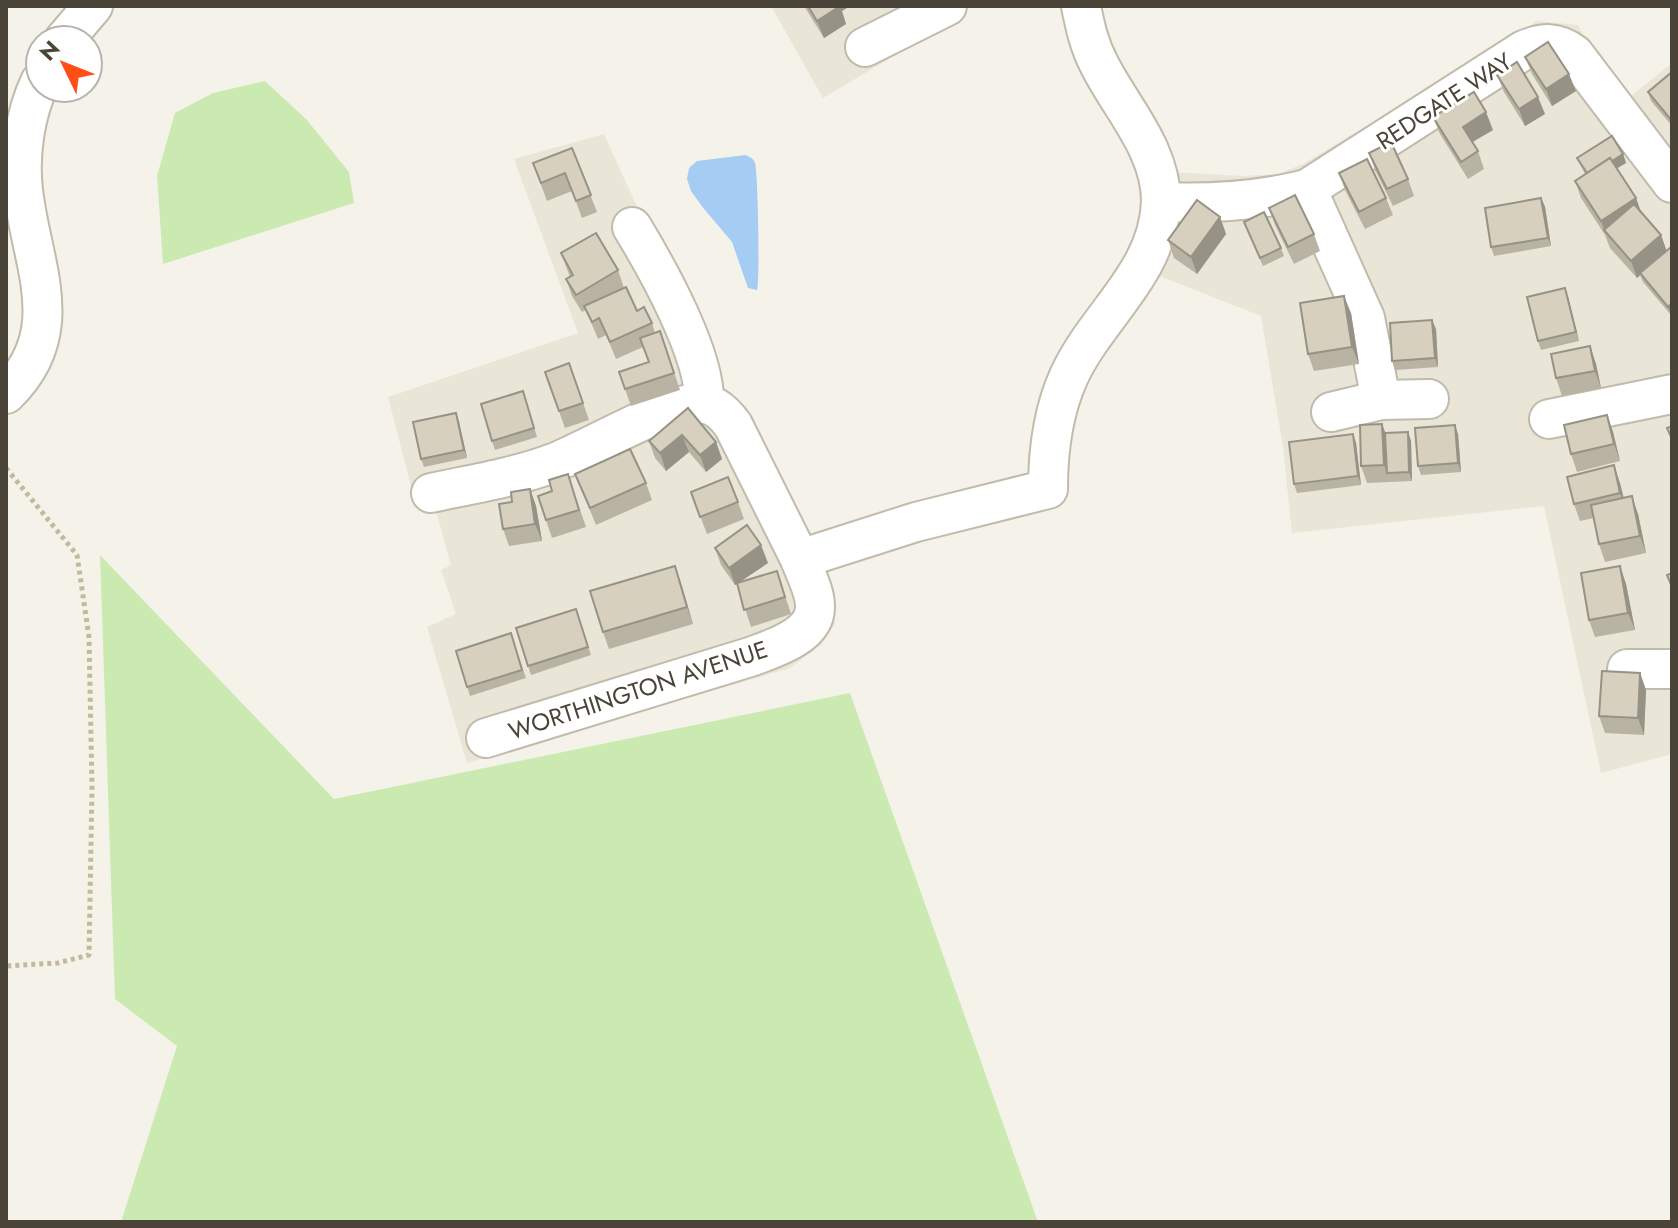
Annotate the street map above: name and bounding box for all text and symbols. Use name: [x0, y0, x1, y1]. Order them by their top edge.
north arrow: [24, 24, 104, 104]
text: N: [32, 33, 67, 68]
street label: REDGATE WAY: [1369, 44, 1519, 158]
street label: WORTHINGTON AVENUE: [504, 632, 772, 748]

